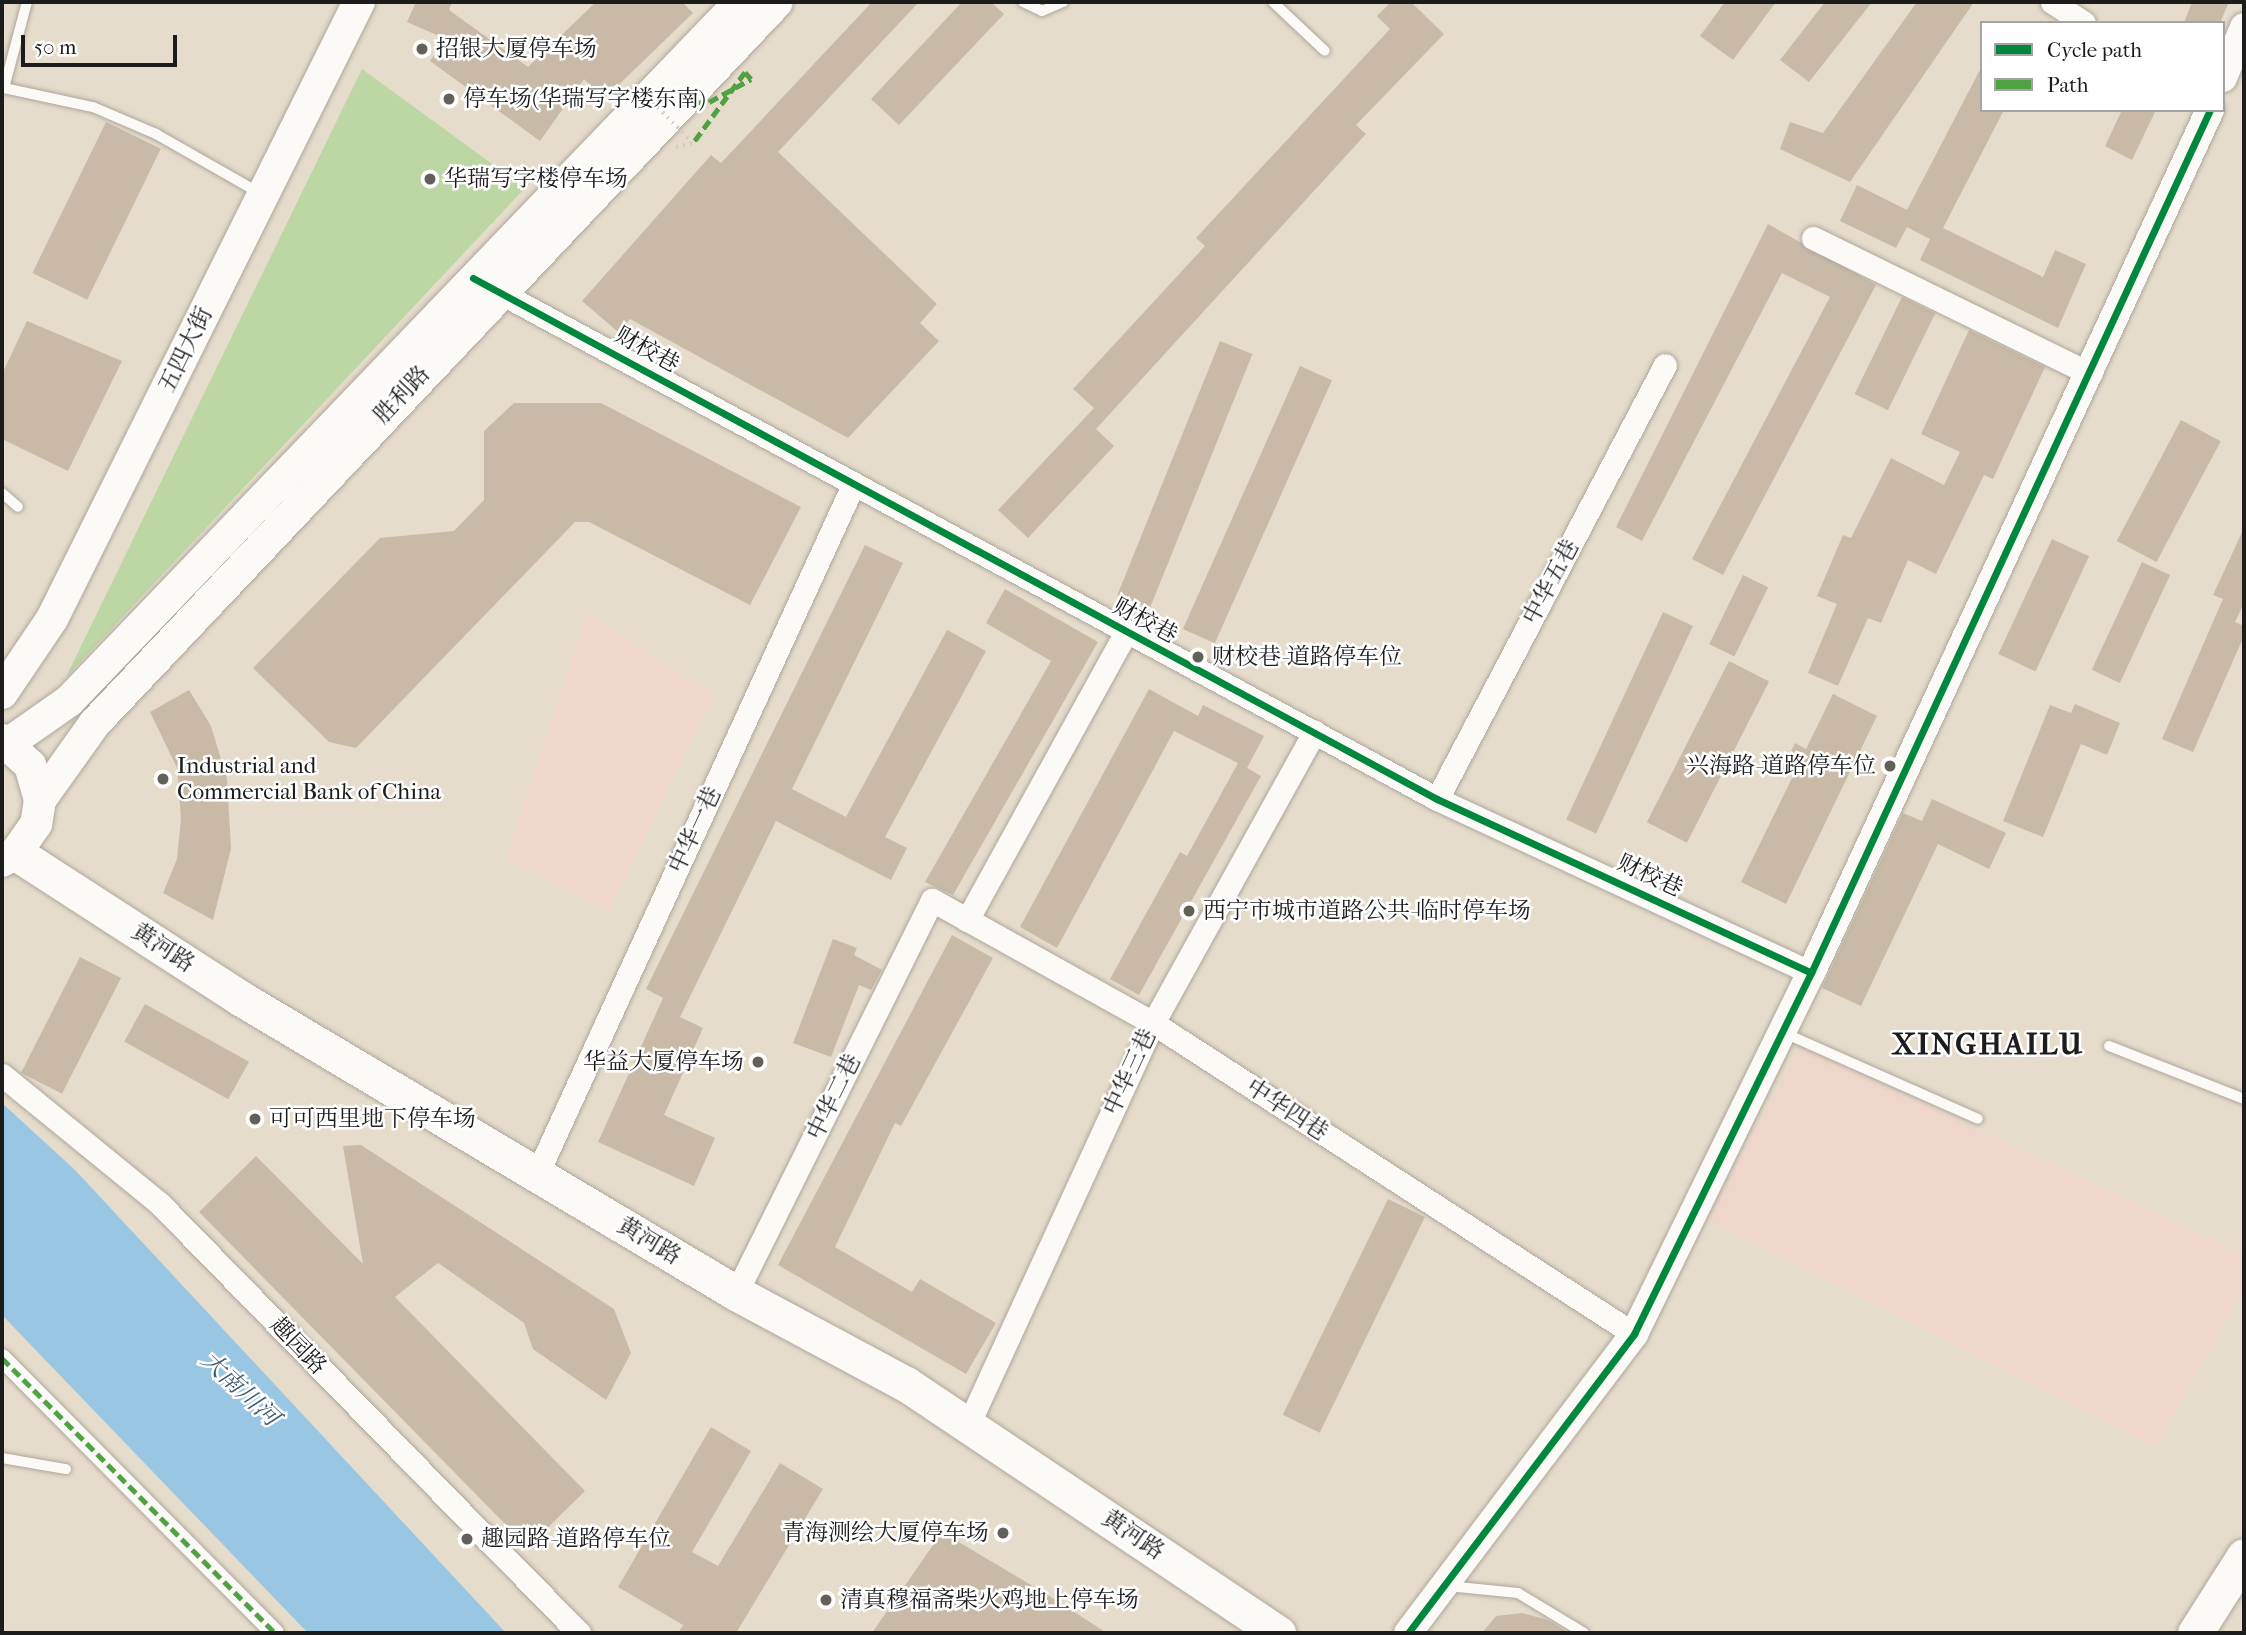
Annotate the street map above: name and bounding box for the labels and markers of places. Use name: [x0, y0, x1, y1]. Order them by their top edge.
place label: 招银大厦停车场: [436, 35, 597, 63]
marker: 招银大厦停车场: [414, 41, 430, 57]
place label: 停车场(华瑞写字楼东南): [463, 85, 706, 113]
marker: 停车场(华瑞写字楼东南): [441, 91, 457, 107]
place label: 华瑞写字楼停车场: [444, 165, 628, 193]
marker: 华瑞写字楼停车场: [422, 171, 438, 187]
place label: 财校巷-道路停车位: [1212, 643, 1402, 671]
marker: 财校巷-道路停车位: [1190, 649, 1206, 665]
place label: Industrial and Commercial Bank of China: [177, 752, 441, 806]
place label: 兴海路-道路停车位: [1686, 752, 1876, 780]
marker: 兴海路-道路停车位: [1882, 758, 1898, 774]
marker: Industrial and Commercial Bank of China: [155, 771, 171, 787]
place label: 西宁市城市道路公共-临时停车场: [1203, 897, 1531, 925]
marker: 西宁市城市道路公共-临时停车场: [1181, 903, 1197, 919]
place label: 华益大厦停车场: [583, 1048, 744, 1076]
marker: 华益大厦停车场: [750, 1054, 766, 1070]
place label: 可可西里地下停车场: [269, 1105, 476, 1133]
marker: 可可西里地下停车场: [247, 1111, 263, 1127]
place label: 青海测绘大厦停车场: [782, 1519, 989, 1547]
place label: 趣园路-道路停车位: [481, 1525, 671, 1553]
marker: 青海测绘大厦停车场: [995, 1525, 1011, 1541]
marker: 趣园路-道路停车位: [459, 1531, 475, 1547]
place label: 清真穆福斋柴火鸡地上停车场: [840, 1586, 1139, 1614]
marker: 清真穆福斋柴火鸡地上停车场: [818, 1592, 834, 1608]

